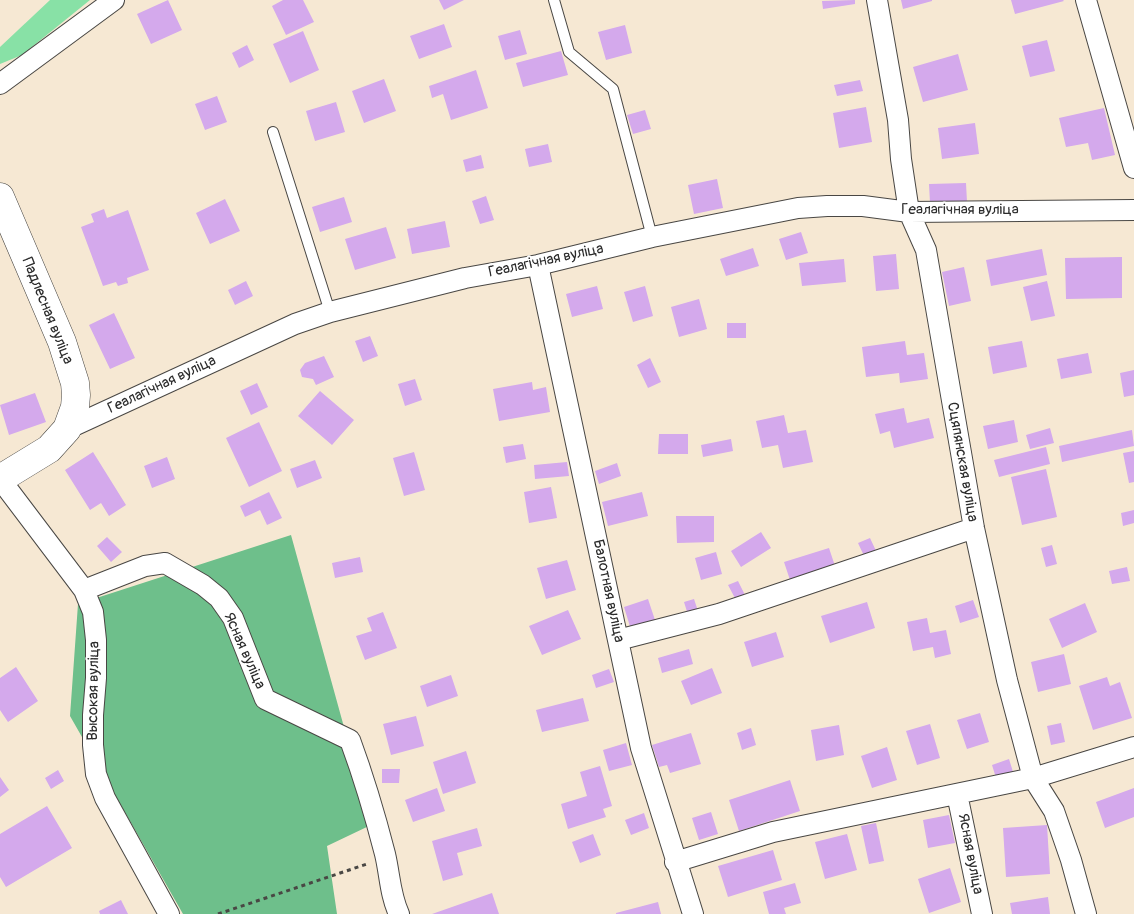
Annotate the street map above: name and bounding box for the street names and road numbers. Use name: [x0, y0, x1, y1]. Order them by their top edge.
street label: Геалагічная вуліца: [901, 201, 1019, 219]
street label: Геалагічная вуліца: [487, 240, 605, 282]
street label: Падлесная вуліца: [17, 255, 77, 367]
street label: Геалагічная вуліца: [105, 352, 219, 418]
street label: Сцяпянская вуліца: [943, 401, 981, 523]
street label: Балотная вуліца: [588, 538, 628, 644]
street label: Ясная вуліца: [219, 610, 269, 692]
street label: Высокая вуліца: [84, 641, 104, 741]
street label: Ясная вуліца: [953, 812, 987, 896]

